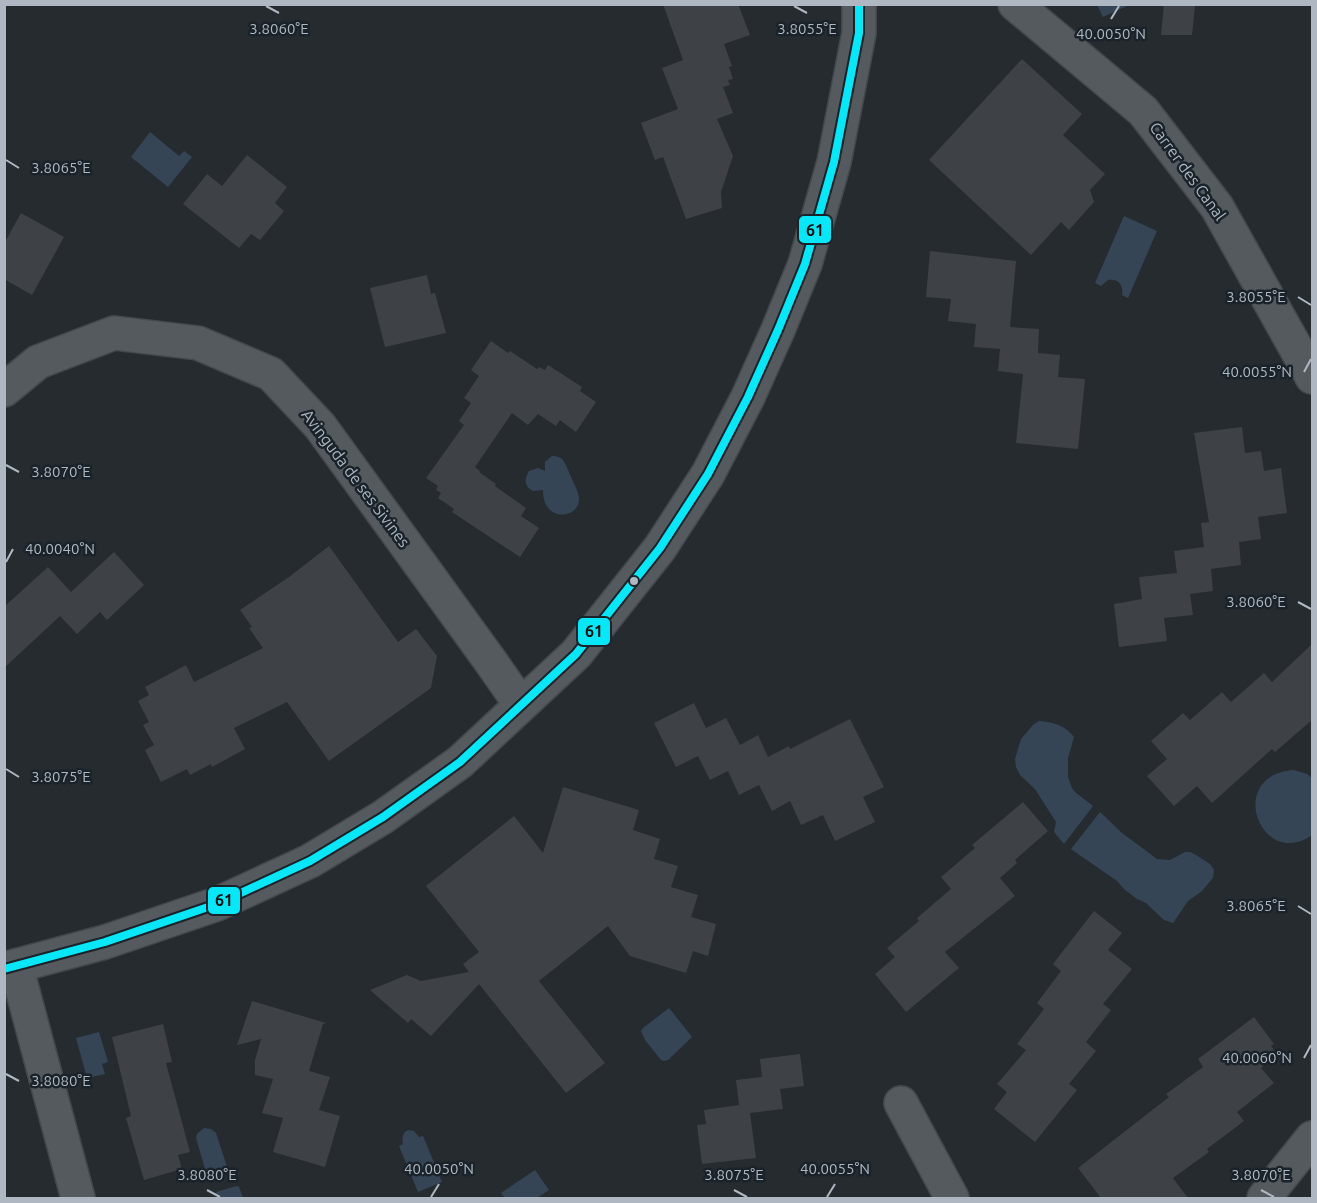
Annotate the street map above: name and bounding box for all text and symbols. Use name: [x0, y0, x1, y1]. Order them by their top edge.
text: 3.8060°E: [249, 20, 309, 37]
text: 3.8055°E: [777, 20, 837, 37]
text: 40.0050°N: [1076, 25, 1146, 42]
street label: Carrer des Canal: [1146, 118, 1230, 224]
text: 3.8065°E: [31, 159, 91, 176]
line badge: 61: [798, 215, 832, 244]
text: 61: [806, 221, 824, 239]
text: 3.8055°E: [1226, 288, 1286, 305]
text: 40.0055°N: [1222, 363, 1292, 380]
street label: Avinguda de ses Sivines: [298, 406, 414, 550]
text: 3.8070°E: [31, 463, 91, 480]
text: 40.0040°N: [25, 540, 95, 557]
unlabelled marker: [628, 575, 640, 587]
text: 3.8060°E: [1226, 593, 1286, 610]
line badge: 61: [577, 617, 611, 646]
text: 61: [585, 622, 603, 640]
text: 3.8075°E: [31, 768, 91, 785]
line badge: 61: [207, 886, 241, 915]
text: 61: [215, 891, 233, 909]
text: 3.8065°E: [1226, 897, 1286, 914]
text: 40.0060°N: [1222, 1049, 1292, 1066]
text: 3.8080°E: [31, 1072, 91, 1089]
text: 40.0050°N: [404, 1160, 474, 1177]
text: 40.0055°N: [800, 1160, 870, 1177]
text: 3.8080°E: [177, 1166, 237, 1183]
text: 3.8075°E: [704, 1166, 764, 1183]
text: 3.8070°E: [1231, 1166, 1291, 1183]

